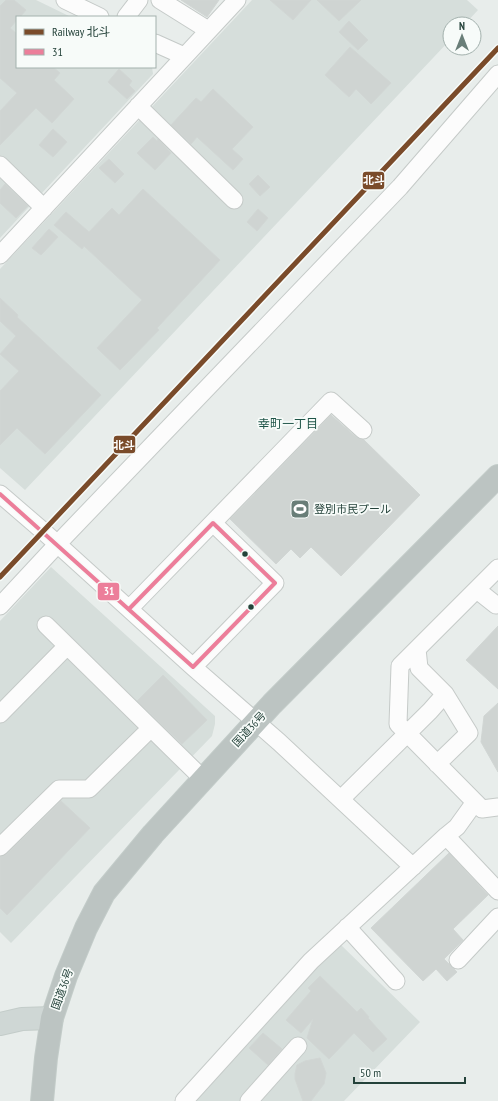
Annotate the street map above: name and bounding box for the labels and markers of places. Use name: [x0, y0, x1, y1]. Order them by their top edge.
sports icon: 登別市民プール: [289, 498, 311, 520]
place label: 登別市民プール: [314, 502, 391, 516]
unlabelled marker: [240, 549, 250, 559]
unlabelled marker: [246, 602, 256, 612]

